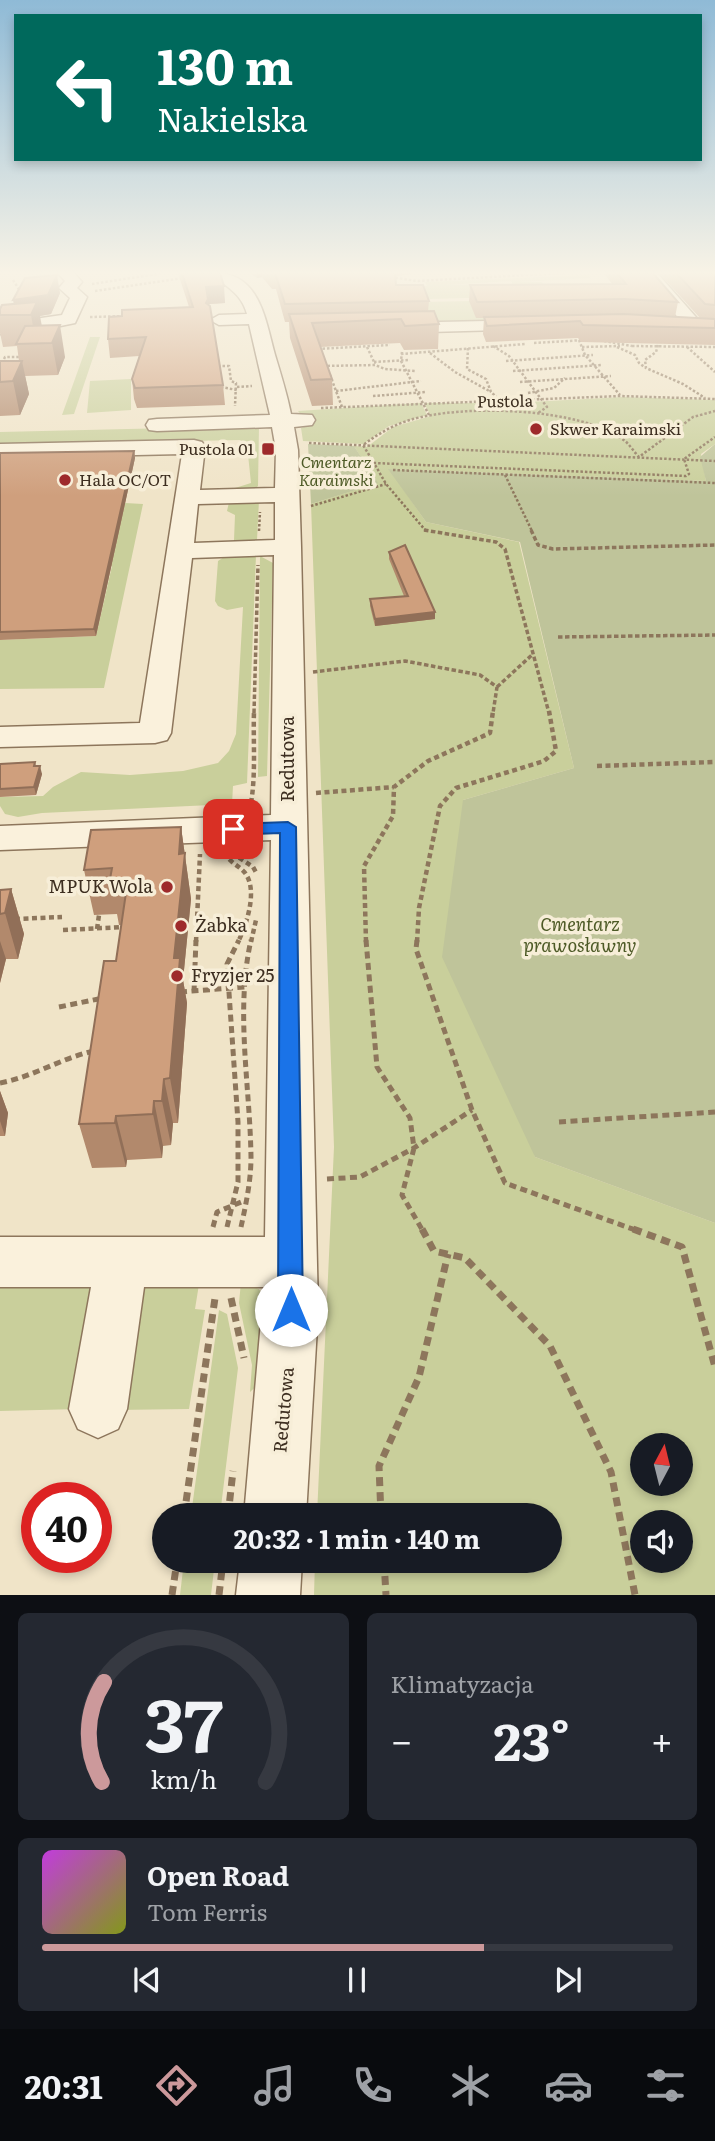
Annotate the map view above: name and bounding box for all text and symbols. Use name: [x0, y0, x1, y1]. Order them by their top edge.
text: 130 m: [157, 27, 293, 100]
icon: left: [42, 42, 133, 133]
text: Nakielska: [157, 94, 308, 142]
street label: Pustola: [477, 388, 534, 412]
place label: Skwer Karaimski: [550, 416, 681, 440]
marker: Skwer Karaimski: [528, 421, 544, 437]
place label: Pustola 01: [179, 436, 254, 460]
marker: Pustola 01: [260, 441, 276, 457]
park label: Cmentarz Karaimski: [299, 449, 373, 491]
place label: Hala OC/OT: [79, 467, 171, 491]
marker: Hala OC/OT: [57, 472, 73, 488]
street label: Redutowa: [273, 716, 300, 802]
pin: [203, 799, 263, 859]
icon: arrive: [214, 810, 252, 848]
place label: MPUK Wola: [48, 872, 153, 899]
marker: MPUK Wola: [159, 879, 175, 895]
park label: Cmentarz prawosławny: [523, 910, 637, 958]
place label: Żabka: [195, 911, 248, 938]
marker: Żabka: [173, 918, 189, 934]
place label: Fryzjer 25: [191, 961, 274, 988]
marker: Fryzjer 25: [169, 968, 185, 984]
position arrow: [254, 1273, 328, 1347]
street label: Redutowa: [265, 1366, 300, 1454]
north arrow: [630, 1433, 693, 1496]
map controls: [630, 1433, 693, 1573]
speed limit sign: 40: [21, 1482, 112, 1573]
button: sound: [630, 1510, 693, 1573]
text: 20:32 · 1 min · 140 m: [234, 1518, 480, 1557]
text: Klimatyzacja: [391, 1666, 534, 1700]
text: 37: [144, 1667, 223, 1775]
text: 23°: [494, 1700, 570, 1777]
text: −: [391, 1710, 413, 1767]
text: +: [651, 1710, 673, 1767]
text: km/h: [150, 1760, 217, 1797]
text: Open Road: [147, 1855, 289, 1894]
text: Tom Ferris: [147, 1894, 267, 1928]
icon: previous: [128, 1961, 166, 1999]
icon: pause: [338, 1961, 376, 1999]
icon: next: [549, 1961, 587, 1999]
text: 20:31: [24, 2061, 103, 2109]
icon: directions: [152, 2061, 201, 2110]
icon: music: [250, 2061, 299, 2110]
icon: phone: [348, 2061, 397, 2110]
icon: climate: [446, 2061, 495, 2110]
icon: car: [544, 2061, 593, 2110]
icon: filters: [641, 2061, 690, 2110]

